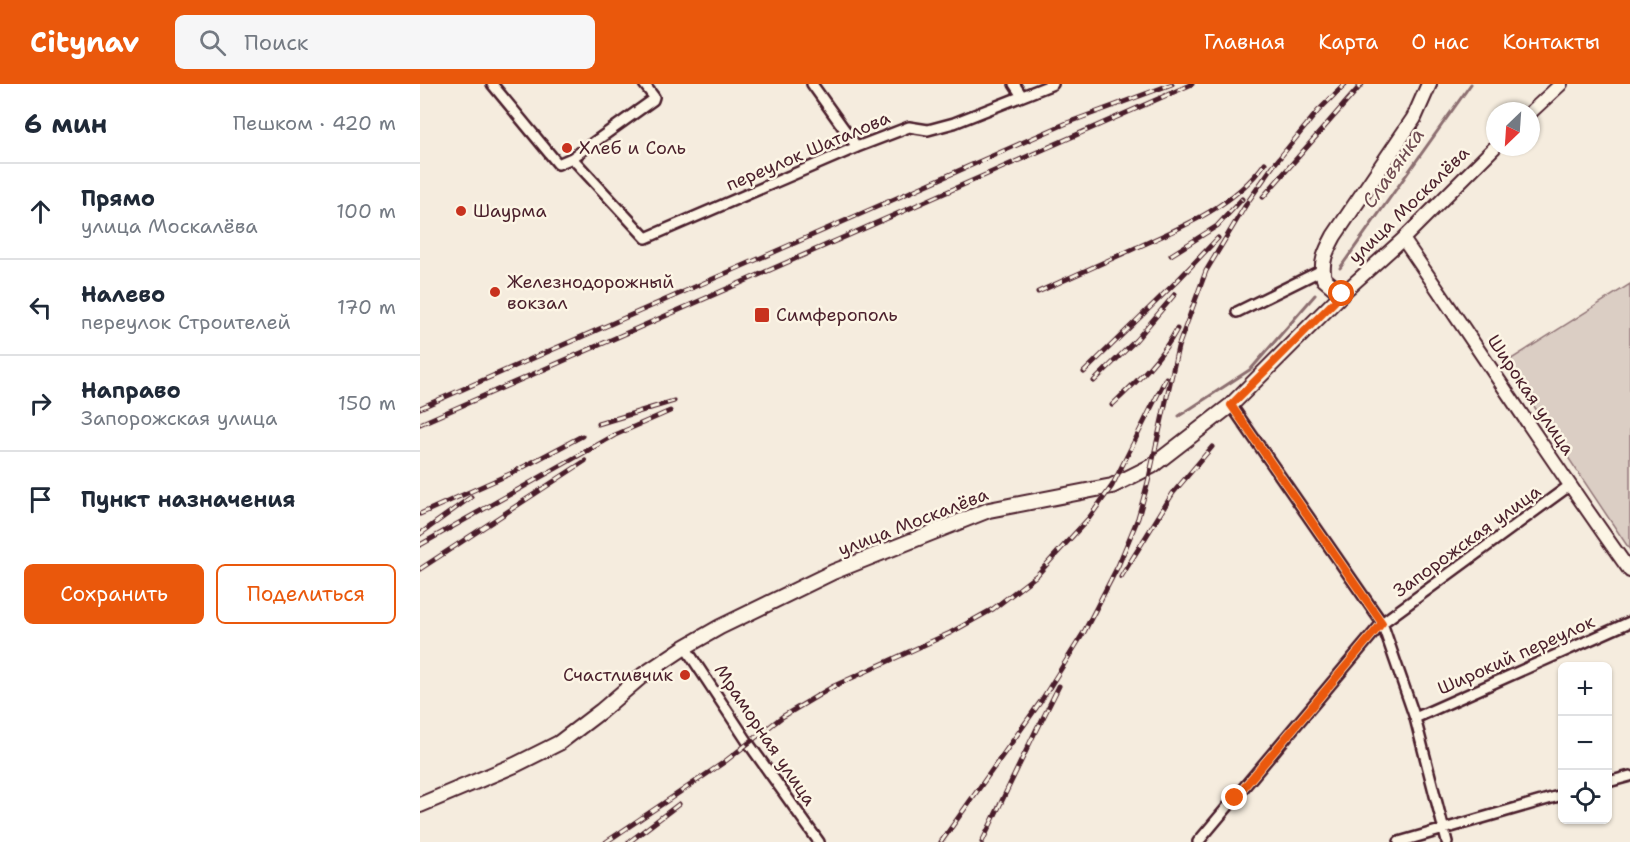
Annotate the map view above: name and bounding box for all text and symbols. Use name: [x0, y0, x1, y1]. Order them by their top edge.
search box: [175, 15, 595, 69]
text: Citynav: [30, 23, 139, 61]
icon: search: [196, 26, 229, 59]
text: Поиск: [244, 28, 309, 57]
text: Главная: [1204, 28, 1285, 56]
text: Карта: [1318, 28, 1378, 56]
text: О нас: [1411, 28, 1469, 56]
text: Контакты: [1502, 28, 1600, 56]
north arrow: [1486, 102, 1540, 156]
text: 6 мин: [24, 106, 107, 141]
street label: переулок Шаталова: [722, 106, 894, 196]
text: Пешком · 420 m: [233, 110, 396, 136]
water label: Славянка: [1356, 123, 1430, 213]
place label: Хлеб и Соль: [579, 136, 686, 160]
marker: Хлеб и Соль: [560, 141, 574, 155]
street label: улица Москалёва: [1343, 141, 1475, 269]
text: Прямо: [81, 184, 155, 213]
icon: ahead: [24, 195, 57, 228]
text: 100 m: [336, 198, 396, 224]
place label: Шаурма: [473, 199, 547, 223]
marker: Шаурма: [454, 204, 468, 218]
text: улица Москалёва: [81, 213, 258, 239]
place label: Железнодорожный вокзал: [507, 270, 674, 315]
text: Налево: [81, 280, 165, 309]
route start: [1328, 280, 1354, 306]
marker: Железнодорожный вокзал: [488, 285, 502, 299]
icon: left: [24, 291, 57, 324]
text: 170 m: [337, 294, 396, 320]
place label: Симферополь: [776, 303, 898, 327]
marker: Симферополь: [753, 306, 771, 324]
text: переулок Строителей: [81, 309, 291, 335]
street label: Широкая улица: [1482, 330, 1580, 460]
text: Направо: [81, 376, 181, 405]
icon: right: [24, 387, 57, 420]
text: 150 m: [338, 390, 396, 416]
text: Запорожская улица: [81, 405, 277, 431]
street label: Запорожская улица: [1388, 479, 1546, 603]
street label: улица Москалёва: [834, 482, 992, 562]
icon: arrive: [24, 483, 57, 516]
text: Пункт назначения: [81, 485, 295, 514]
button: Сохранить: [24, 564, 204, 624]
button: Поделиться: [216, 564, 396, 624]
street label: Широкий переулок: [1434, 609, 1599, 700]
street label: Мраморная улица: [709, 659, 821, 811]
map controls: [1558, 662, 1612, 824]
button: +: [1558, 662, 1612, 716]
place label: Счастливчик: [563, 663, 673, 687]
marker: Счастливчик: [678, 668, 692, 682]
button: −: [1558, 716, 1612, 770]
button: locate: [1558, 770, 1612, 824]
route end: [1221, 784, 1247, 810]

